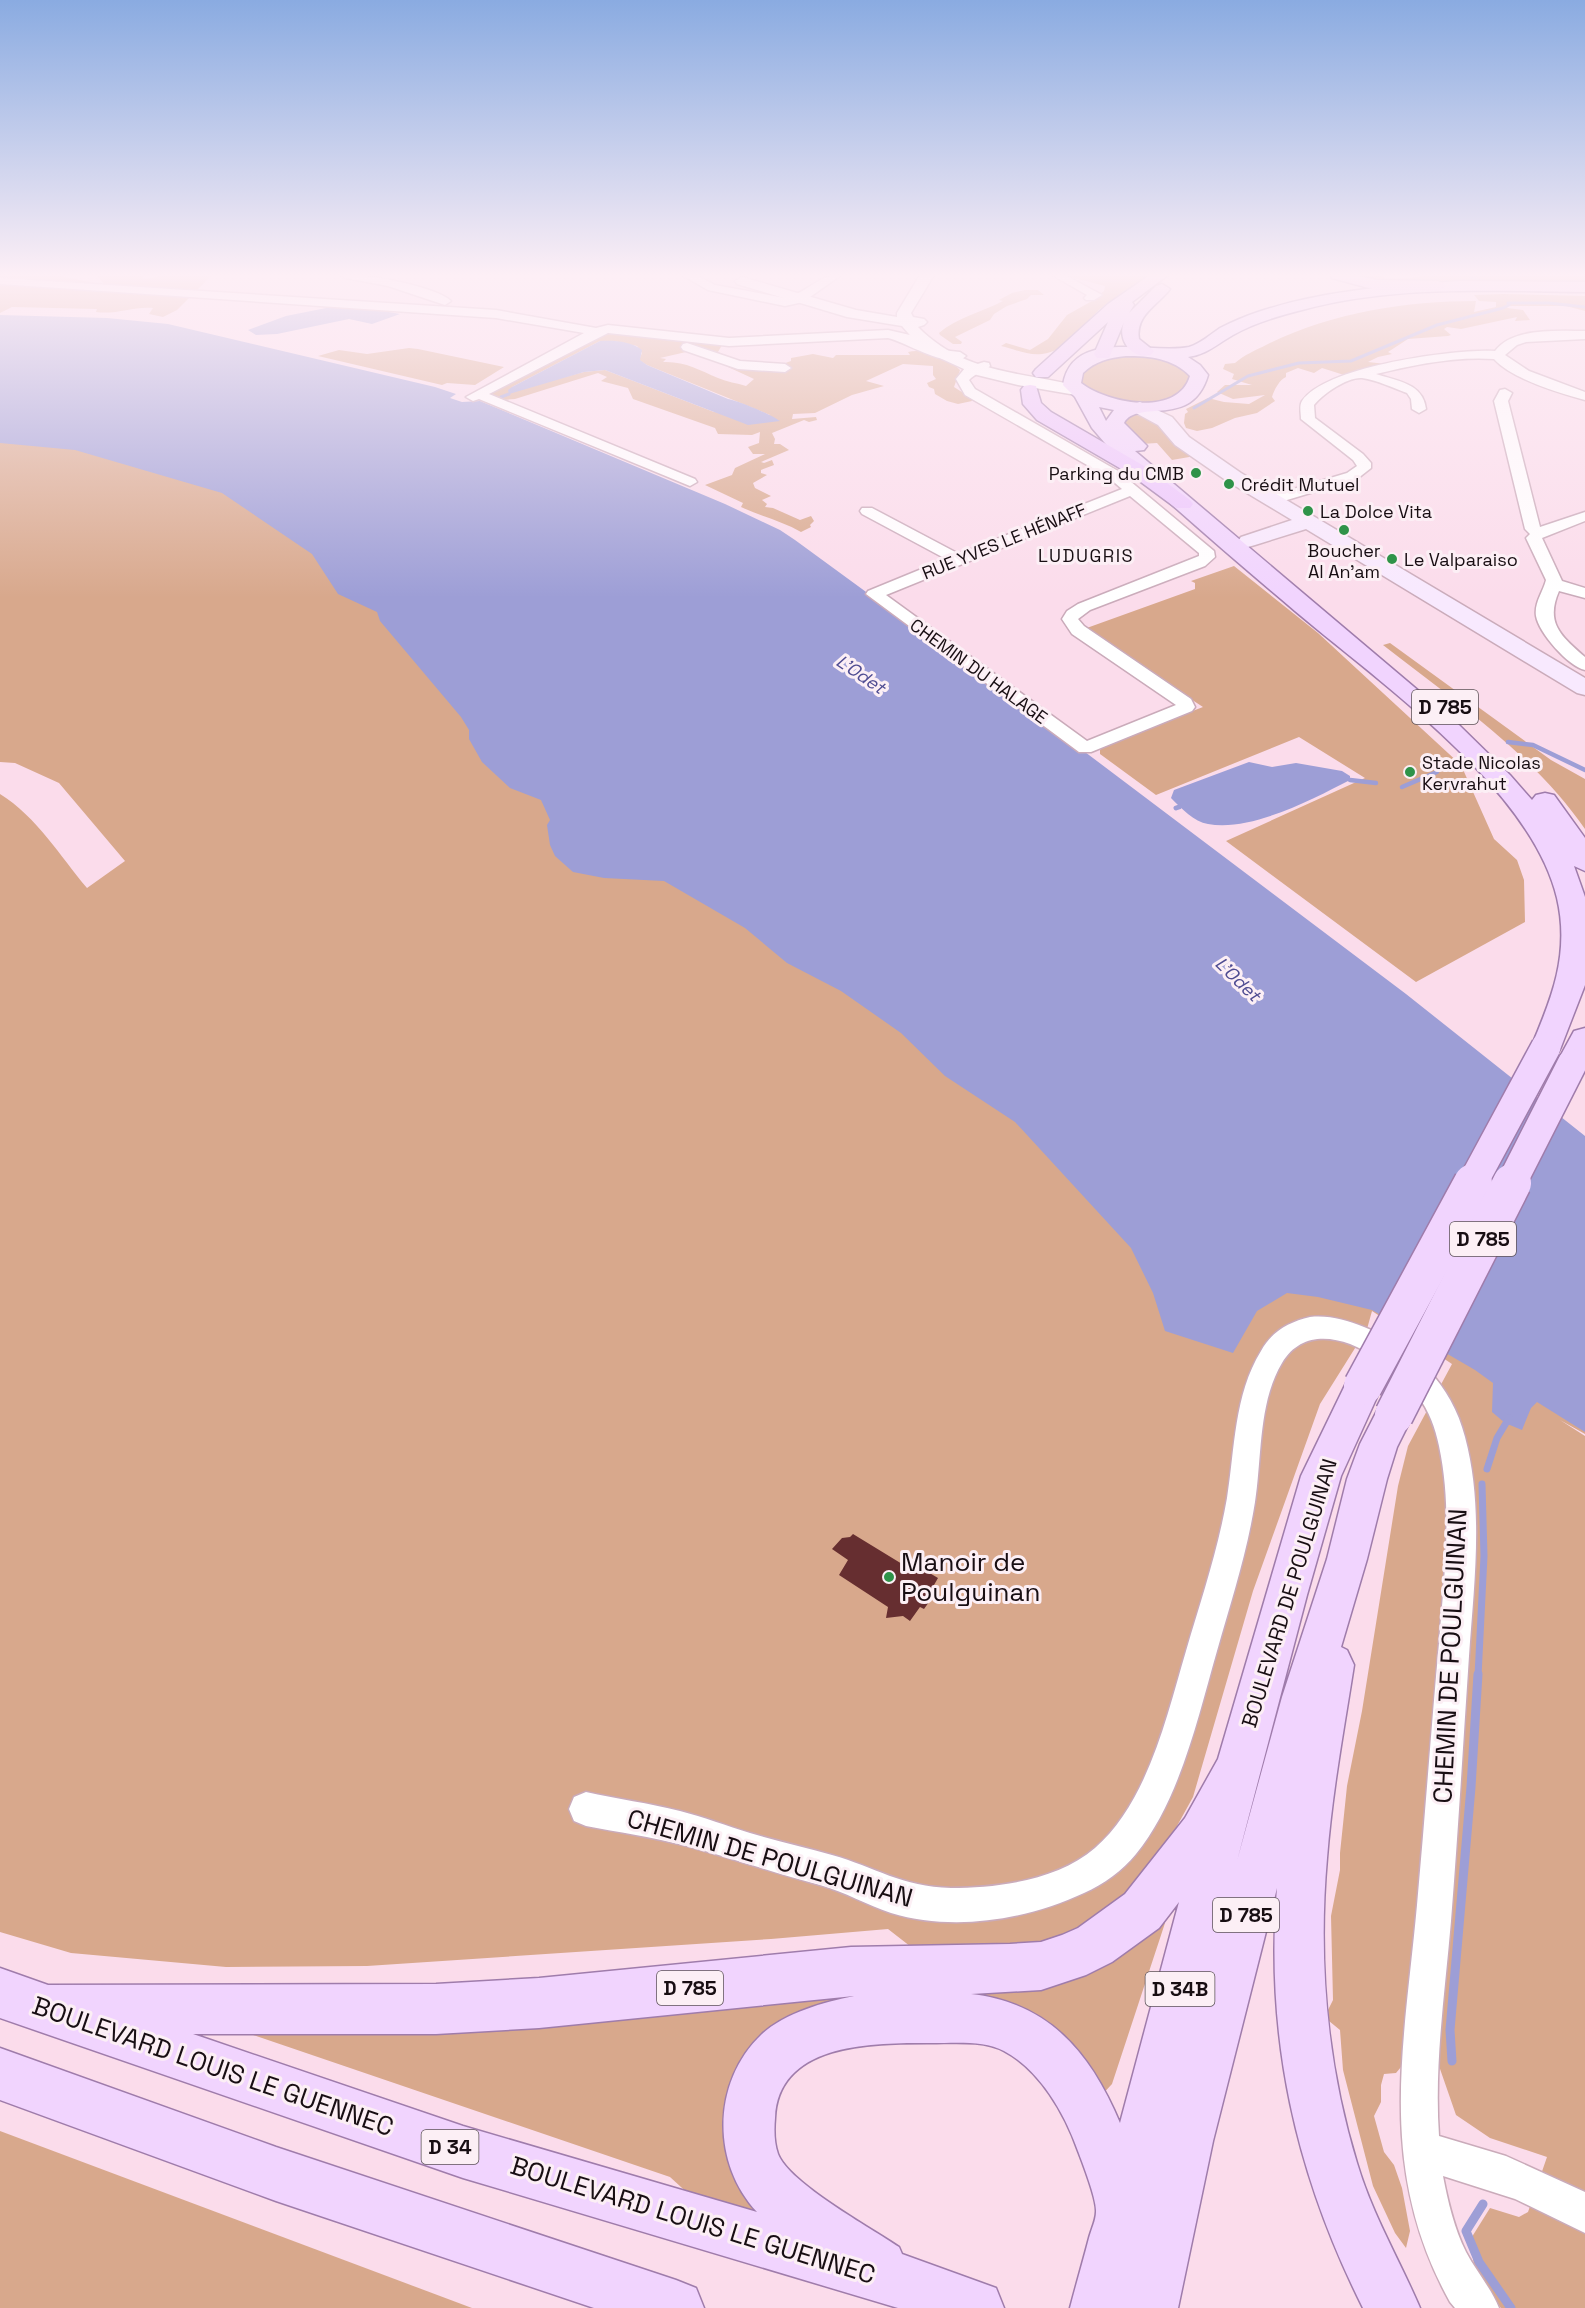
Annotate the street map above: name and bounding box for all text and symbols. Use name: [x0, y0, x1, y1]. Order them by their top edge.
place label: Parking du CMB: [1049, 462, 1184, 485]
marker: Parking du CMB: [1189, 466, 1203, 480]
place label: Crédit Mutuel: [1241, 473, 1360, 496]
marker: Crédit Mutuel: [1222, 477, 1236, 491]
street label: RUE YVES LE HÉNAFF: [919, 497, 1090, 584]
place label: La Dolce Vita: [1320, 500, 1432, 523]
marker: La Dolce Vita: [1301, 504, 1315, 518]
marker: Boucher Al An'am: [1337, 523, 1351, 537]
place label: Boucher Al An'am: [1307, 539, 1381, 583]
district label: LUDUGRIS: [1038, 544, 1134, 567]
place label: Le Valparaiso: [1404, 548, 1518, 571]
marker: Le Valparaiso: [1385, 552, 1399, 566]
street label: CHEMIN DU HALAGE: [906, 613, 1052, 729]
water label: L'Odet: [832, 649, 891, 700]
road number: D 785: [1412, 690, 1478, 724]
place label: Stade Nicolas Kervrahut: [1422, 751, 1541, 795]
marker: Stade Nicolas Kervrahut: [1403, 765, 1417, 779]
water label: L'Odet: [1210, 952, 1267, 1007]
road number: D 785: [1450, 1222, 1516, 1256]
street label: BOULEVARD DE POULGUINAN: [1235, 1455, 1343, 1731]
street label: CHEMIN DE POULGUINAN: [1425, 1508, 1475, 1804]
place label: Manoir de Poulguinan: [901, 1545, 1040, 1609]
marker: Manoir de Poulguinan: [882, 1570, 896, 1584]
street label: CHEMIN DE POULGUINAN: [623, 1801, 917, 1915]
road number: D 785: [1213, 1898, 1279, 1932]
road number: D 785: [657, 1971, 723, 2005]
road number: D 34B: [1146, 1972, 1214, 2006]
street label: BOULEVARD LOUIS LE GUENNEC: [28, 1988, 398, 2144]
road number: D 34: [422, 2130, 478, 2164]
street label: BOULEVARD LOUIS LE GUENNEC: [506, 2148, 880, 2292]

